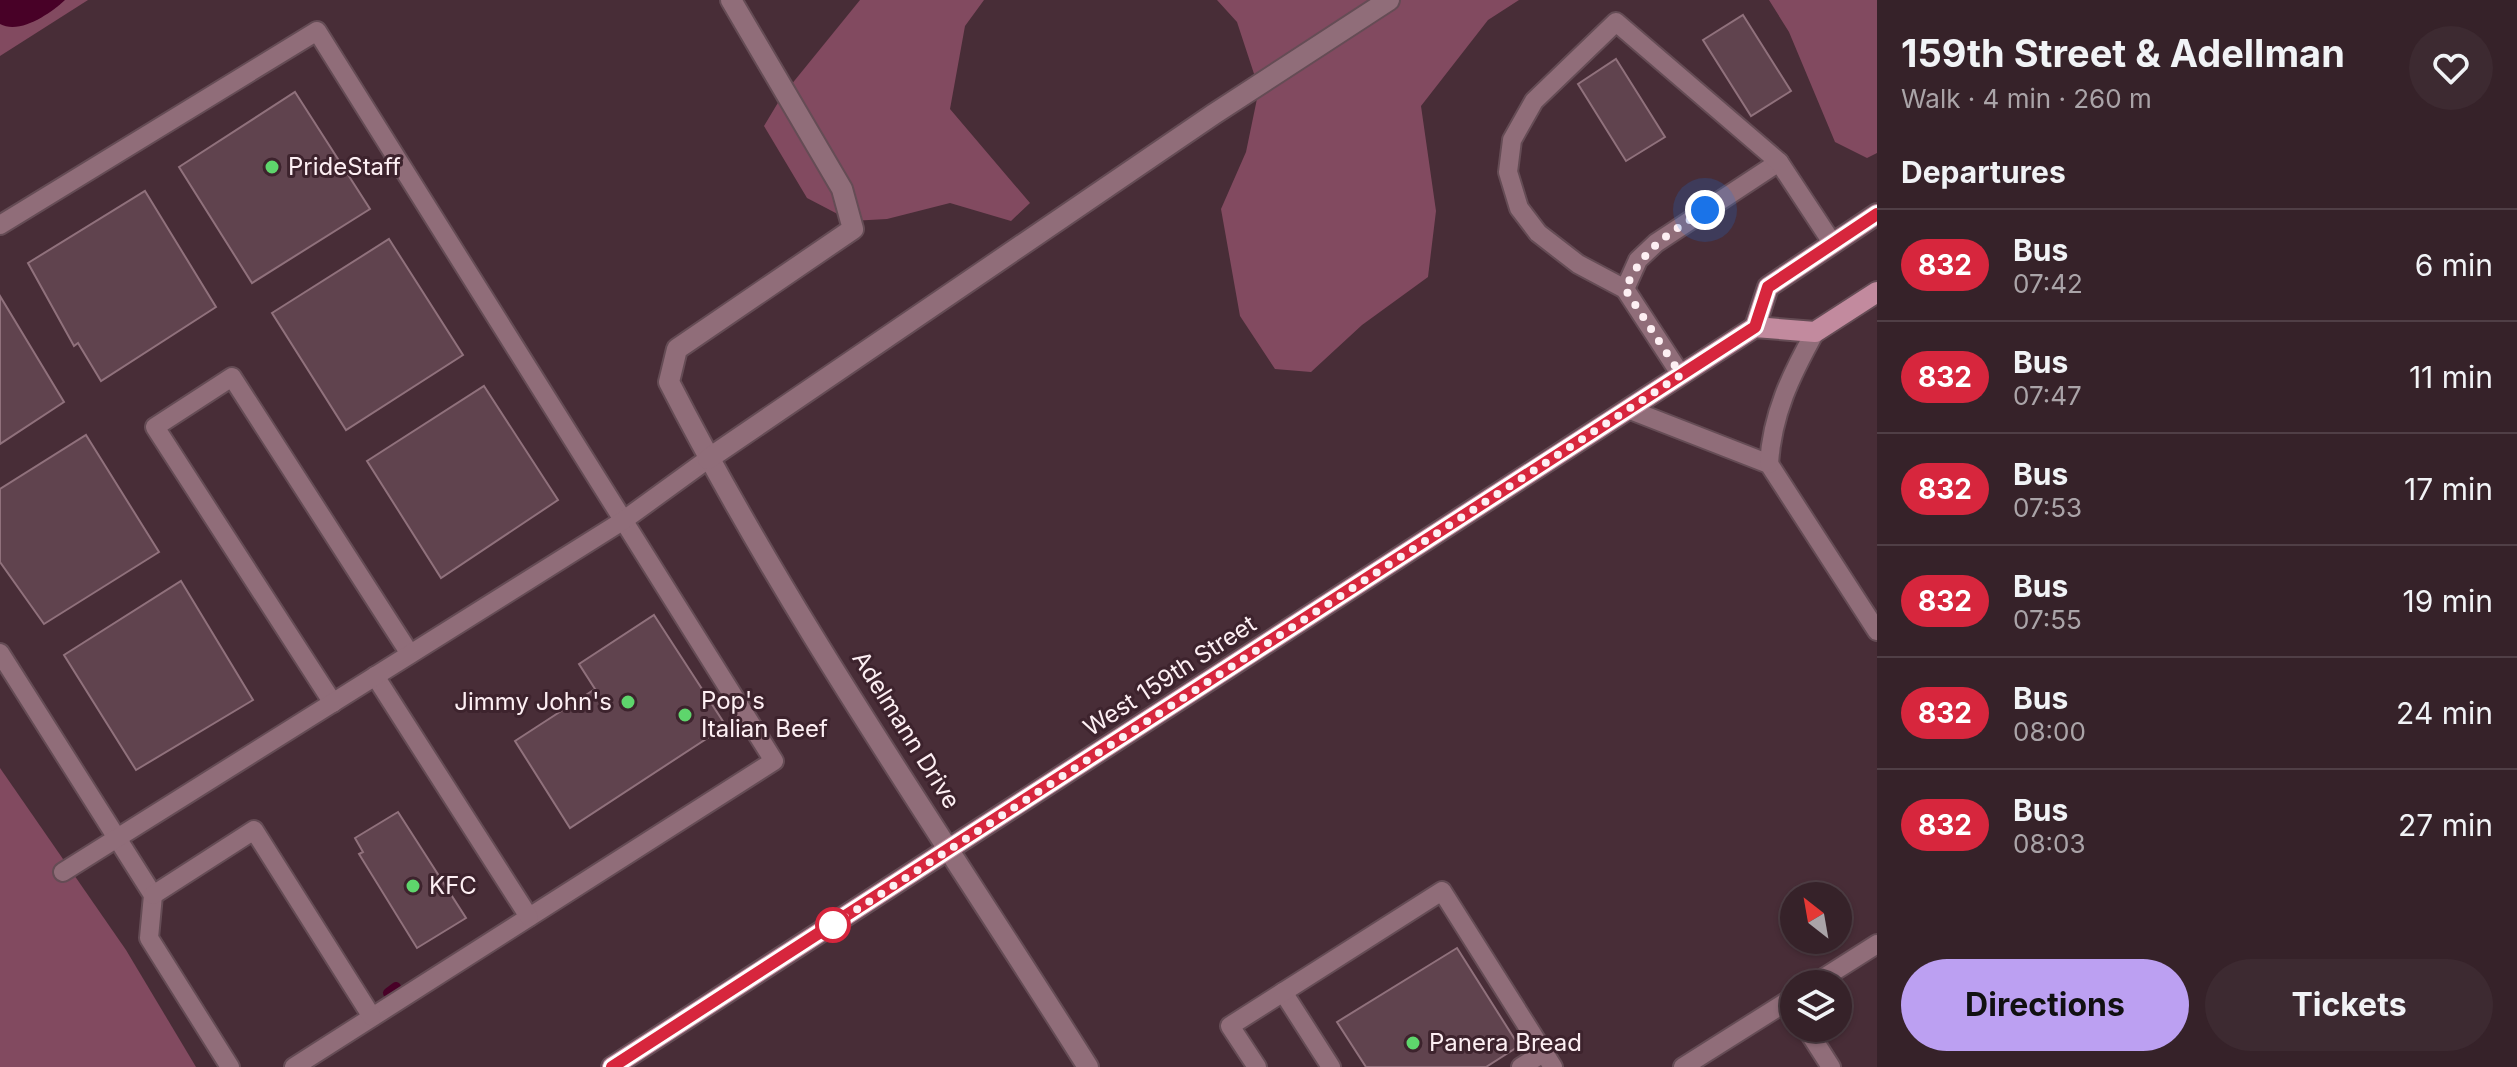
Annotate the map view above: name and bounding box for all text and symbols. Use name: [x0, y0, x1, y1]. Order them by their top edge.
button: heart: [2409, 26, 2493, 110]
text: 159th Street & Adellman: [1901, 30, 2345, 76]
text: Walk · 4 min · 260 m: [1901, 83, 2152, 114]
place label: PrideStaff: [288, 152, 401, 181]
text: Departures: [1901, 154, 2066, 190]
marker: PrideStaff: [263, 158, 281, 176]
your location: [1685, 190, 1725, 230]
text: Bus: [2013, 232, 2068, 268]
text: 6 min: [2415, 247, 2493, 283]
text: 832: [1918, 248, 1972, 282]
text: 07:42: [2013, 268, 2083, 299]
text: Bus: [2013, 344, 2068, 380]
text: 11 min: [2409, 359, 2493, 395]
text: 832: [1918, 360, 1972, 394]
text: 07:47: [2013, 380, 2082, 411]
text: Bus: [2013, 456, 2068, 492]
text: 17 min: [2404, 471, 2493, 507]
text: 832: [1918, 472, 1972, 506]
text: 07:53: [2013, 492, 2082, 523]
text: Bus: [2013, 568, 2068, 604]
text: 19 min: [2402, 583, 2493, 619]
text: 832: [1918, 584, 1972, 618]
text: 07:55: [2013, 604, 2082, 635]
street label: West 159th Street: [1078, 609, 1262, 742]
street label: Adelmann Drive: [846, 646, 966, 814]
text: Bus: [2013, 680, 2068, 716]
place label: Pop's Italian Beef: [701, 686, 828, 743]
place label: Jimmy John's: [454, 687, 612, 716]
marker: Jimmy John's: [619, 693, 637, 711]
text: 24 min: [2396, 695, 2493, 731]
text: 832: [1918, 696, 1972, 730]
marker: Pop's Italian Beef: [676, 706, 694, 724]
text: 08:00: [2013, 716, 2086, 747]
text: Bus: [2013, 792, 2068, 828]
text: 27 min: [2398, 807, 2493, 843]
text: 832: [1918, 808, 1972, 842]
text: 08:03: [2013, 828, 2085, 859]
place label: KFC: [429, 871, 477, 900]
marker: KFC: [404, 877, 422, 895]
north arrow: [1780, 882, 1852, 954]
map controls: [1780, 882, 1852, 1042]
unlabelled marker: [816, 908, 850, 942]
button: Directions: [1901, 959, 2189, 1051]
button: Tickets: [2205, 959, 2493, 1051]
button: layers: [1780, 970, 1852, 1042]
place label: Panera Bread: [1429, 1028, 1582, 1057]
marker: Panera Bread: [1404, 1034, 1422, 1052]

